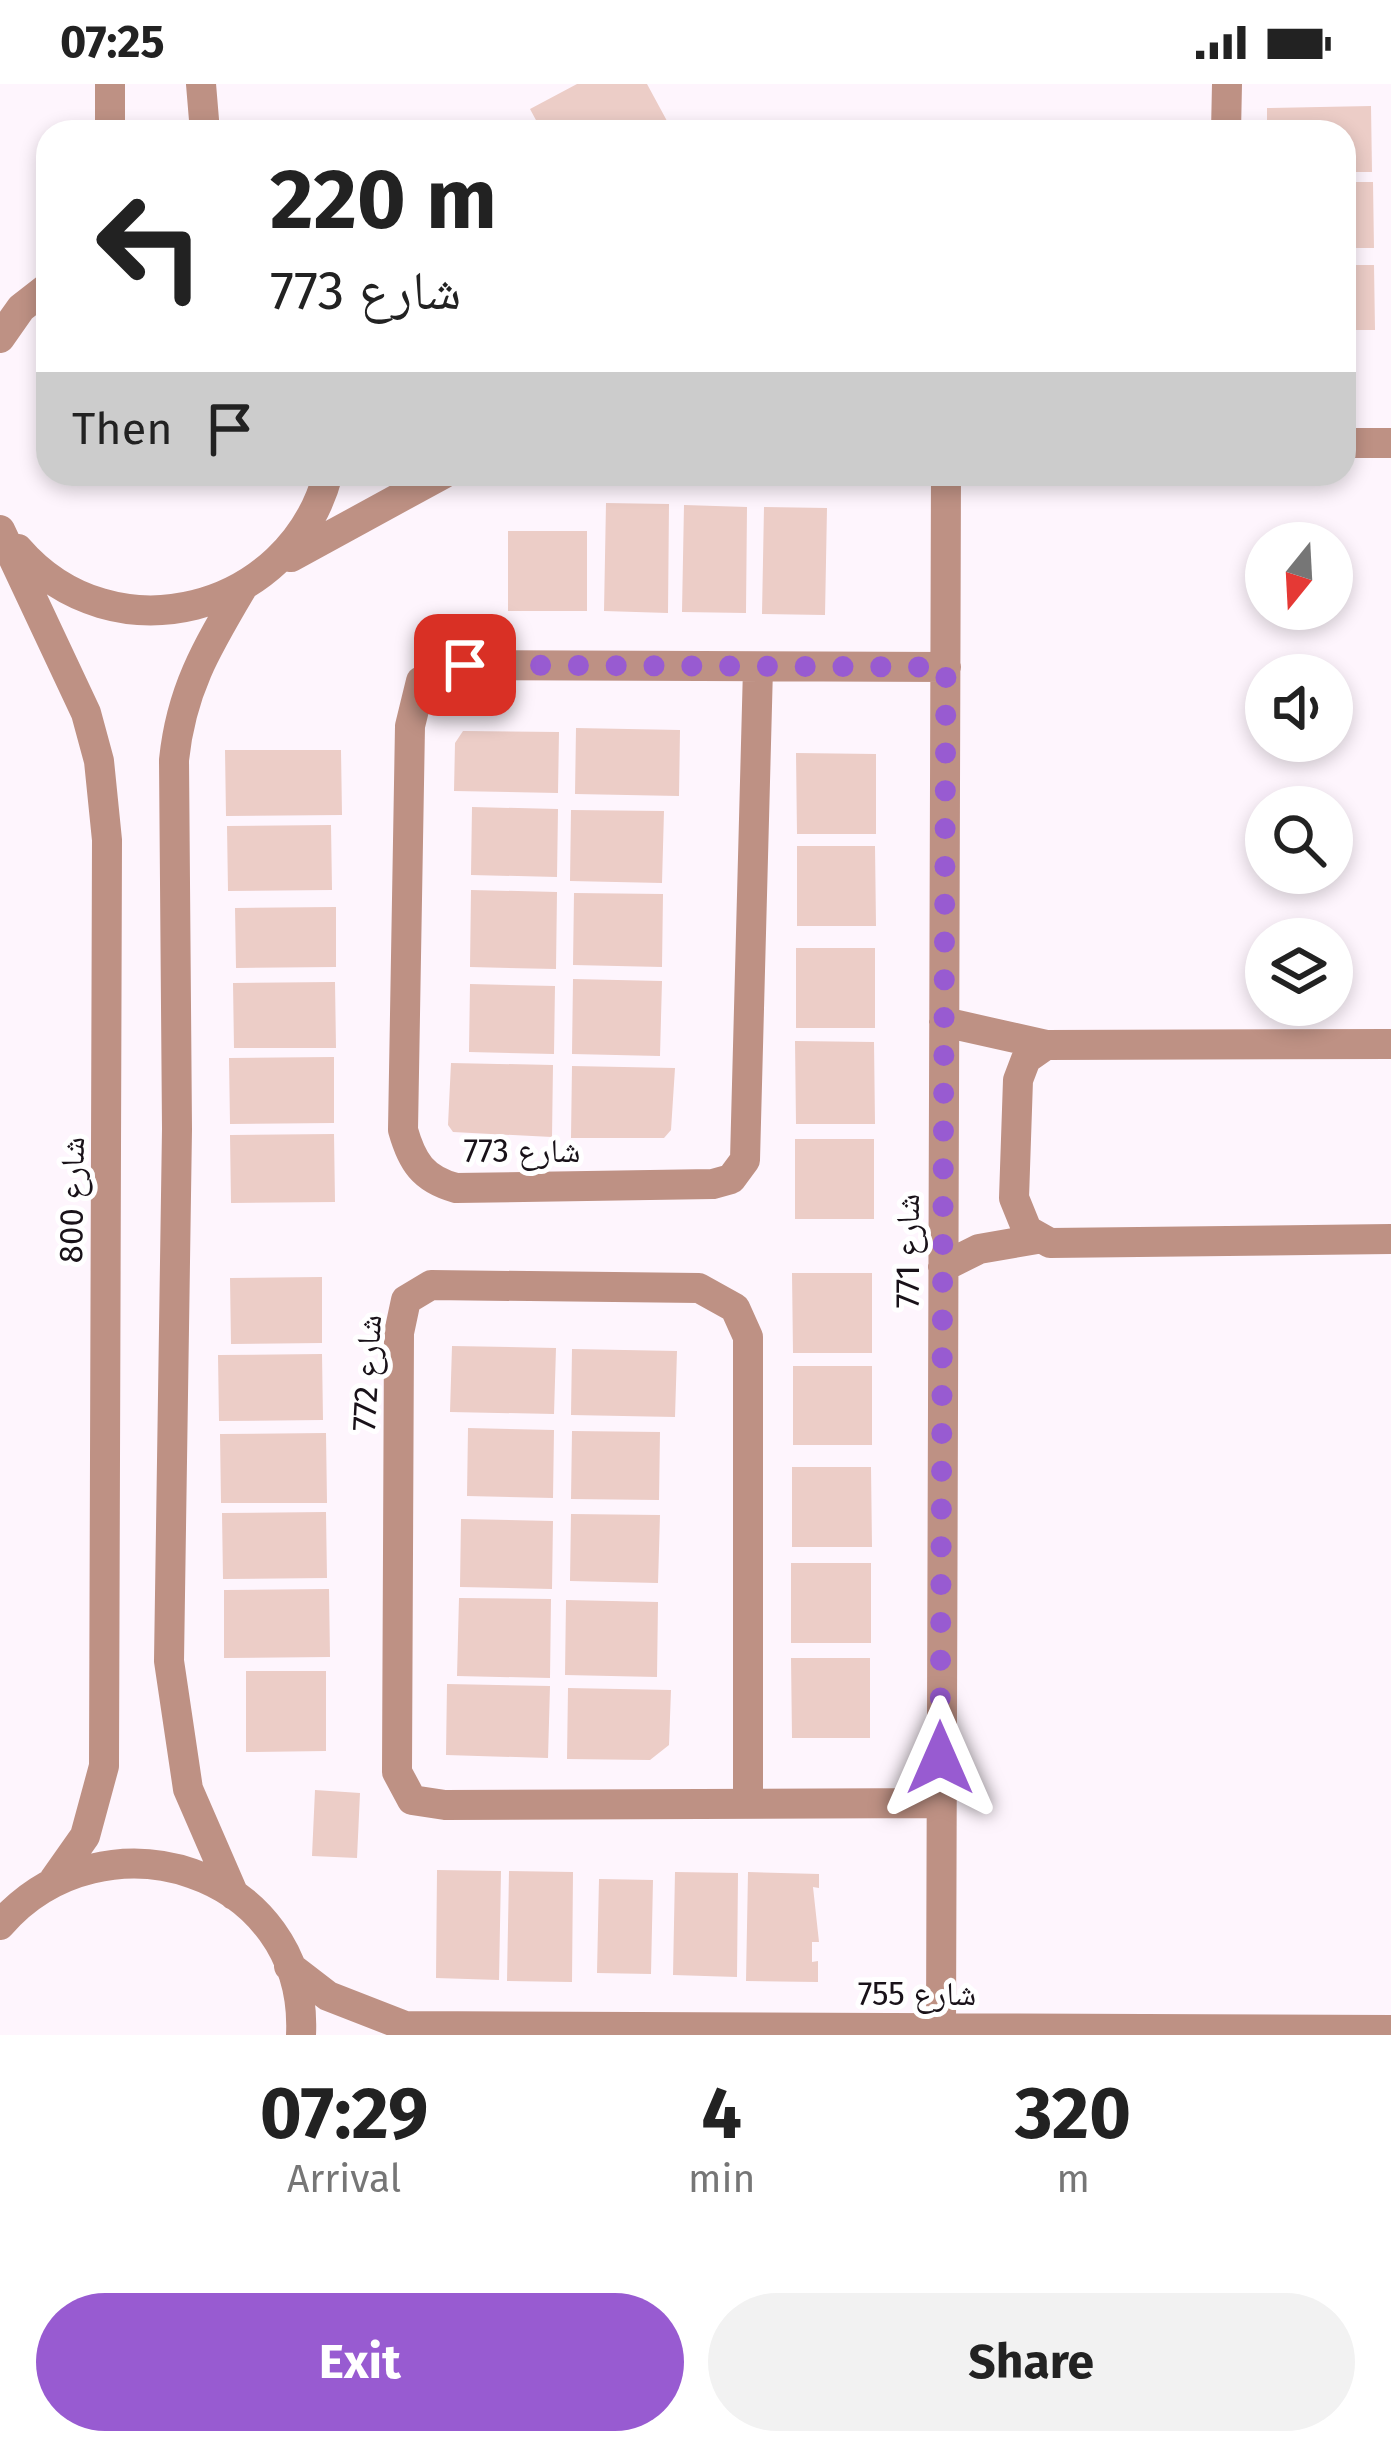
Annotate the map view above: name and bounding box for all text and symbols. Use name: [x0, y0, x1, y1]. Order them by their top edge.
text: 07:25: [60, 15, 165, 69]
text: 220 m: [270, 149, 497, 250]
icon: left: [72, 168, 228, 324]
text: شارع 773: [270, 259, 461, 323]
icon: arrive: [197, 396, 263, 462]
text: Then: [72, 402, 173, 456]
north arrow: [1245, 522, 1353, 630]
map controls: [1245, 522, 1353, 1026]
pin: [414, 614, 516, 716]
icon: arrive: [432, 632, 498, 698]
button: sound: [1245, 654, 1353, 762]
button: search: [1245, 786, 1353, 894]
button: layers: [1245, 918, 1353, 1026]
street label: شارع 773: [464, 1131, 580, 1171]
street label: شارع 800: [51, 1136, 93, 1264]
street label: شارع 771: [888, 1194, 928, 1308]
street label: شارع 772: [344, 1314, 390, 1432]
position arrow: [877, 1695, 1003, 1821]
street label: شارع 755: [858, 1974, 976, 2014]
text: 07:29: [260, 2071, 428, 2157]
text: 4: [701, 2071, 742, 2157]
text: 320: [1015, 2071, 1131, 2157]
text: Arrival: [287, 2156, 401, 2202]
text: min: [688, 2156, 755, 2202]
text: m: [1056, 2156, 1090, 2202]
button: Exit: [36, 2293, 684, 2431]
button: Share: [708, 2293, 1355, 2431]

